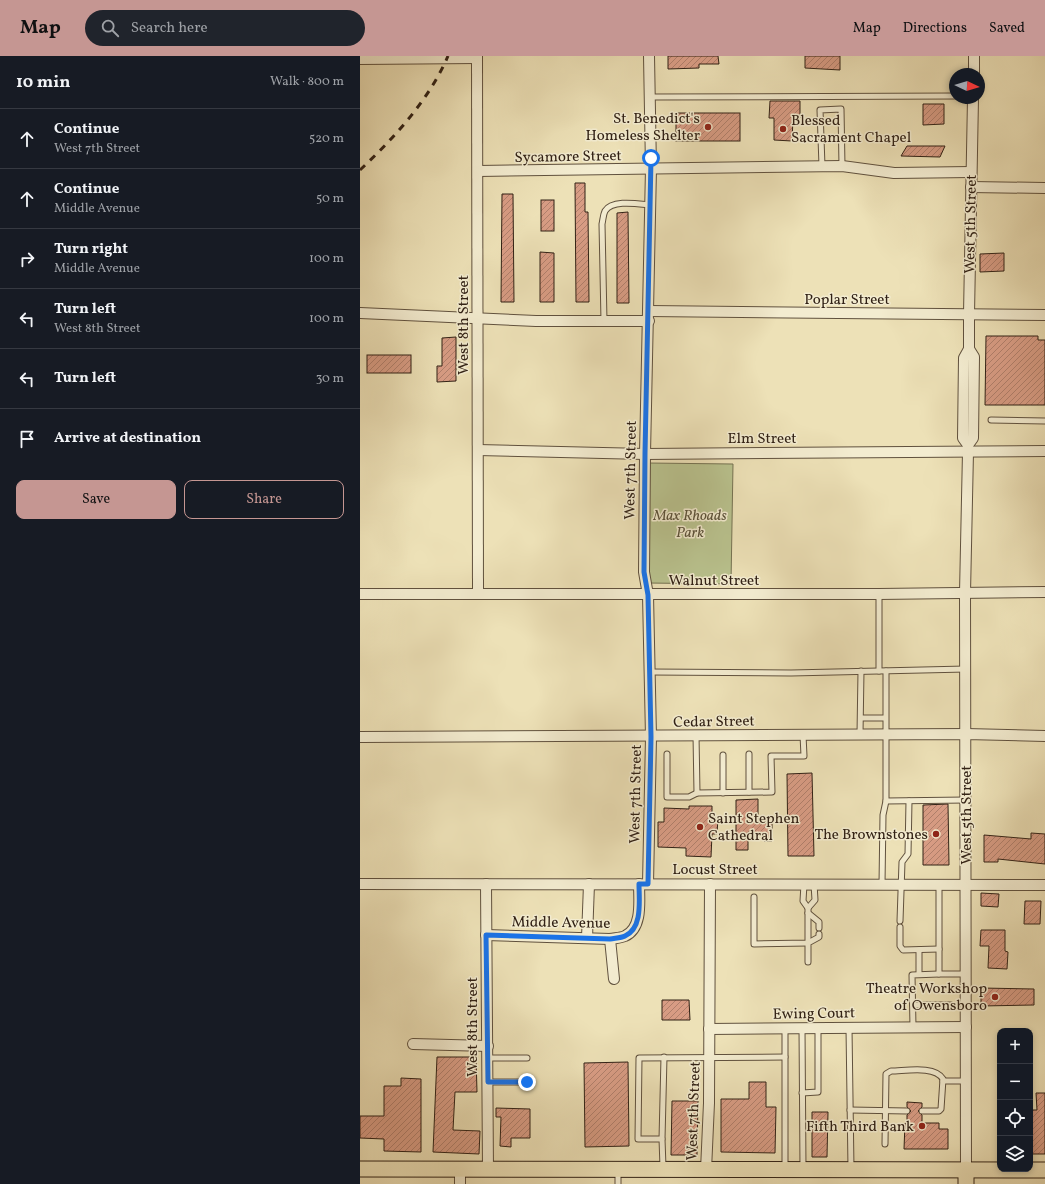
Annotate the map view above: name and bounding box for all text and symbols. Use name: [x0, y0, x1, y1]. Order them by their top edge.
search box: [85, 10, 365, 46]
text: Map: [20, 15, 61, 41]
icon: search: [99, 17, 121, 39]
text: Search here: [131, 18, 208, 39]
text: Map: [853, 19, 881, 38]
text: Directions: [903, 19, 967, 38]
text: Saved: [989, 19, 1025, 38]
north arrow: [949, 68, 985, 104]
text: 10 min: [16, 71, 70, 94]
text: Walk · 800 m: [270, 73, 344, 91]
place label: St. Benedict's Homeless Shelter: [586, 109, 700, 147]
place label: Blessed Sacrament Chapel: [791, 111, 911, 149]
text: Continue: [54, 119, 119, 140]
marker: St. Benedict's Homeless Shelter: [703, 122, 713, 132]
marker: Blessed Sacrament Chapel: [778, 124, 788, 134]
icon: ahead: [16, 128, 38, 150]
text: 520 m: [309, 130, 344, 148]
text: West 7th Street: [54, 140, 140, 158]
street label: Sycamore Street: [514, 146, 622, 169]
route start: [642, 149, 660, 167]
street label: West 5th Street: [960, 174, 983, 274]
text: Continue: [54, 179, 119, 200]
icon: ahead: [16, 188, 38, 210]
text: 50 m: [316, 190, 344, 208]
text: Middle Avenue: [54, 200, 140, 218]
text: Turn right: [54, 239, 128, 260]
icon: right: [16, 248, 38, 270]
text: 100 m: [309, 250, 344, 268]
text: Middle Avenue: [54, 260, 140, 278]
street label: West 8th Street: [454, 275, 475, 375]
street label: Poplar Street: [804, 290, 890, 311]
text: Turn left: [54, 299, 116, 320]
icon: left: [16, 308, 38, 330]
text: 100 m: [309, 310, 344, 328]
text: West 8th Street: [54, 320, 140, 338]
icon: left: [16, 368, 38, 390]
text: Turn left: [54, 368, 116, 389]
text: 30 m: [316, 370, 344, 388]
street label: West 7th Street: [620, 420, 643, 520]
icon: arrive: [16, 428, 38, 450]
text: Arrive at destination: [54, 428, 201, 449]
street label: Elm Street: [727, 429, 797, 450]
button: Save: [16, 480, 176, 519]
button: Share: [184, 480, 344, 519]
park label: Max Rhoads Park: [652, 506, 727, 544]
street label: Walnut Street: [669, 571, 759, 592]
street label: Cedar Street: [673, 711, 755, 734]
street label: West 7th Street: [625, 744, 648, 844]
street label: West 5th Street: [957, 765, 978, 865]
place label: Saint Stephen Cathedral: [708, 809, 799, 847]
marker: Saint Stephen Cathedral: [695, 822, 705, 832]
place label: The Brownstones: [814, 825, 928, 846]
marker: The Brownstones: [931, 829, 941, 839]
street label: Locust Street: [672, 860, 758, 881]
street label: Middle Avenue: [511, 912, 611, 935]
street label: West 8th Street: [463, 977, 484, 1077]
place label: Theatre Workshop of Owensboro: [866, 979, 987, 1017]
marker: Theatre Workshop of Owensboro: [990, 992, 1000, 1002]
street label: Ewing Court: [773, 1003, 855, 1026]
map controls: [997, 1028, 1033, 1172]
button: +: [997, 1028, 1033, 1064]
street label: West 7th Street: [682, 1061, 707, 1161]
button: −: [997, 1064, 1033, 1100]
route end: [518, 1073, 536, 1091]
button: locate: [997, 1100, 1033, 1136]
place label: Fifth Third Bank: [806, 1117, 914, 1138]
marker: Fifth Third Bank: [917, 1121, 927, 1131]
button: layers: [997, 1136, 1033, 1172]

